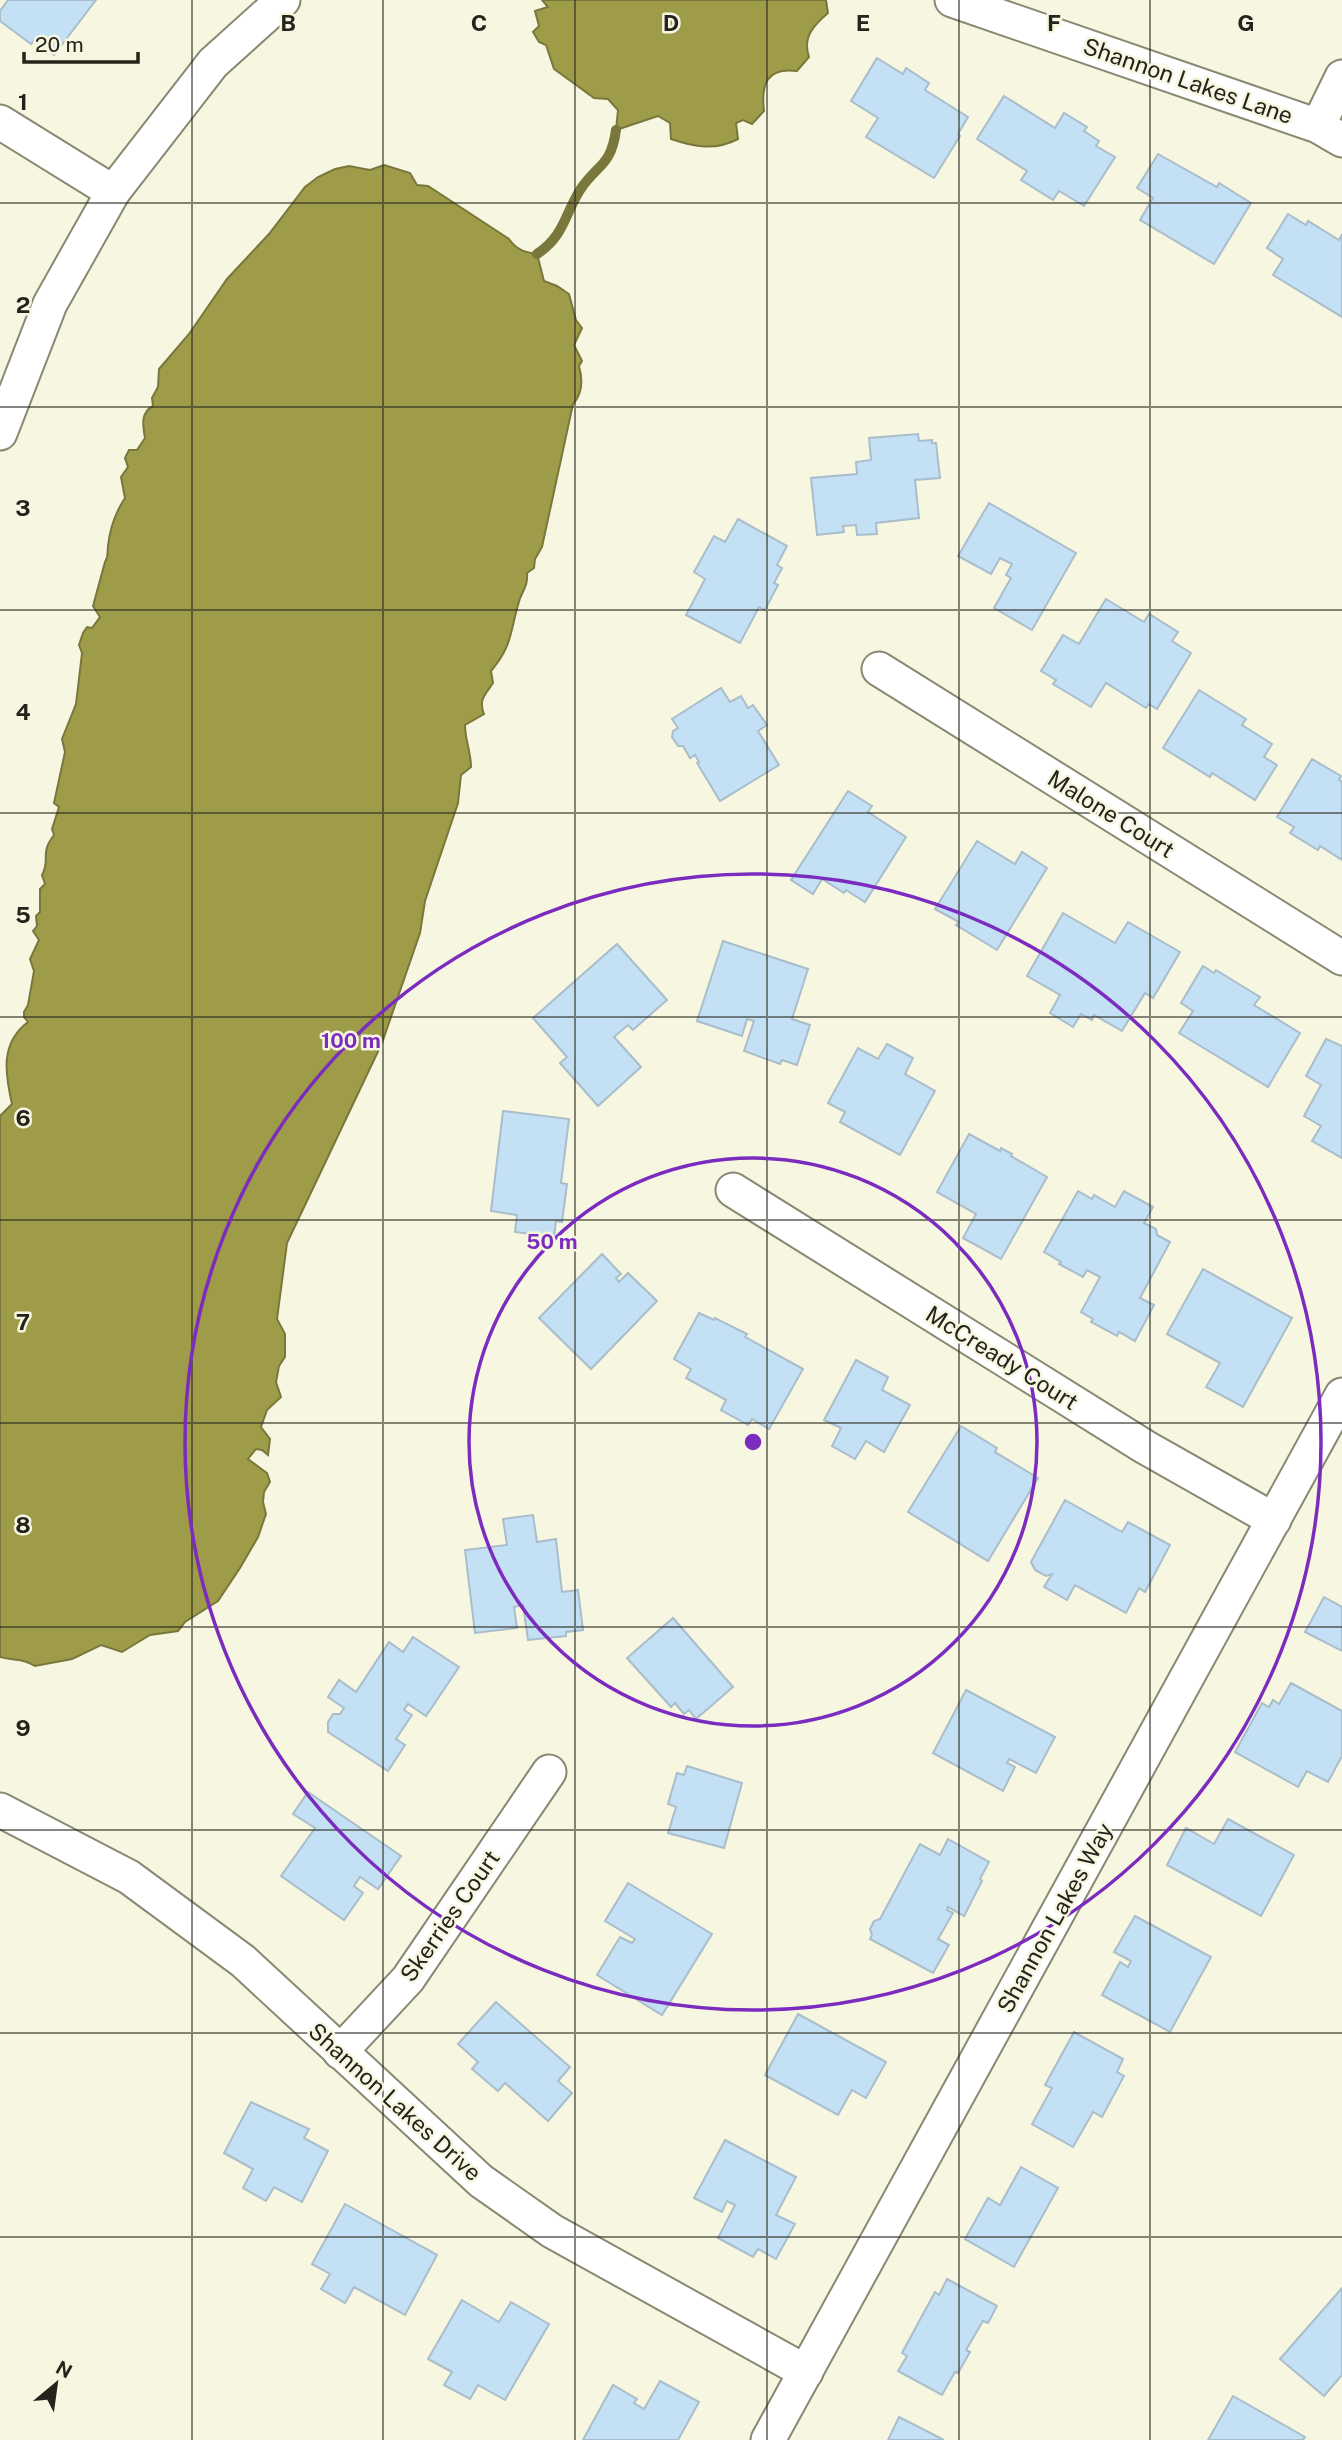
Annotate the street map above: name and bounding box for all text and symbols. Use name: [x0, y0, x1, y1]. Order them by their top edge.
text: B: [280, 9, 296, 36]
text: C: [471, 9, 487, 36]
text: D: [663, 9, 679, 36]
text: E: [856, 9, 870, 36]
text: F: [1047, 9, 1061, 36]
text: G: [1237, 9, 1255, 36]
scale bar: [24, 21, 138, 65]
text: 20 m: [35, 32, 84, 57]
street label: Shannon Lakes Lane: [1080, 32, 1296, 129]
text: 1: [18, 88, 28, 115]
text: 2: [16, 291, 30, 318]
text: 3: [15, 494, 31, 521]
text: 4: [15, 698, 31, 725]
street label: Malone Court: [1043, 764, 1179, 863]
text: 5: [15, 901, 31, 928]
text: 100 m: [321, 1028, 381, 1053]
text: 6: [15, 1104, 31, 1131]
text: 50 m: [526, 1229, 578, 1254]
street label: McCready Court: [921, 1300, 1083, 1415]
text: 7: [16, 1308, 30, 1335]
centre of rings: [741, 1430, 765, 1454]
text: 8: [15, 1511, 31, 1538]
text: 9: [15, 1714, 31, 1741]
street label: Shannon Lakes Way: [991, 1818, 1118, 2017]
street label: Skerries Court: [394, 1845, 505, 1987]
street label: Shannon Lakes Drive: [303, 2017, 487, 2186]
north arrow: [21, 2349, 91, 2419]
text: N: [52, 2356, 76, 2382]

